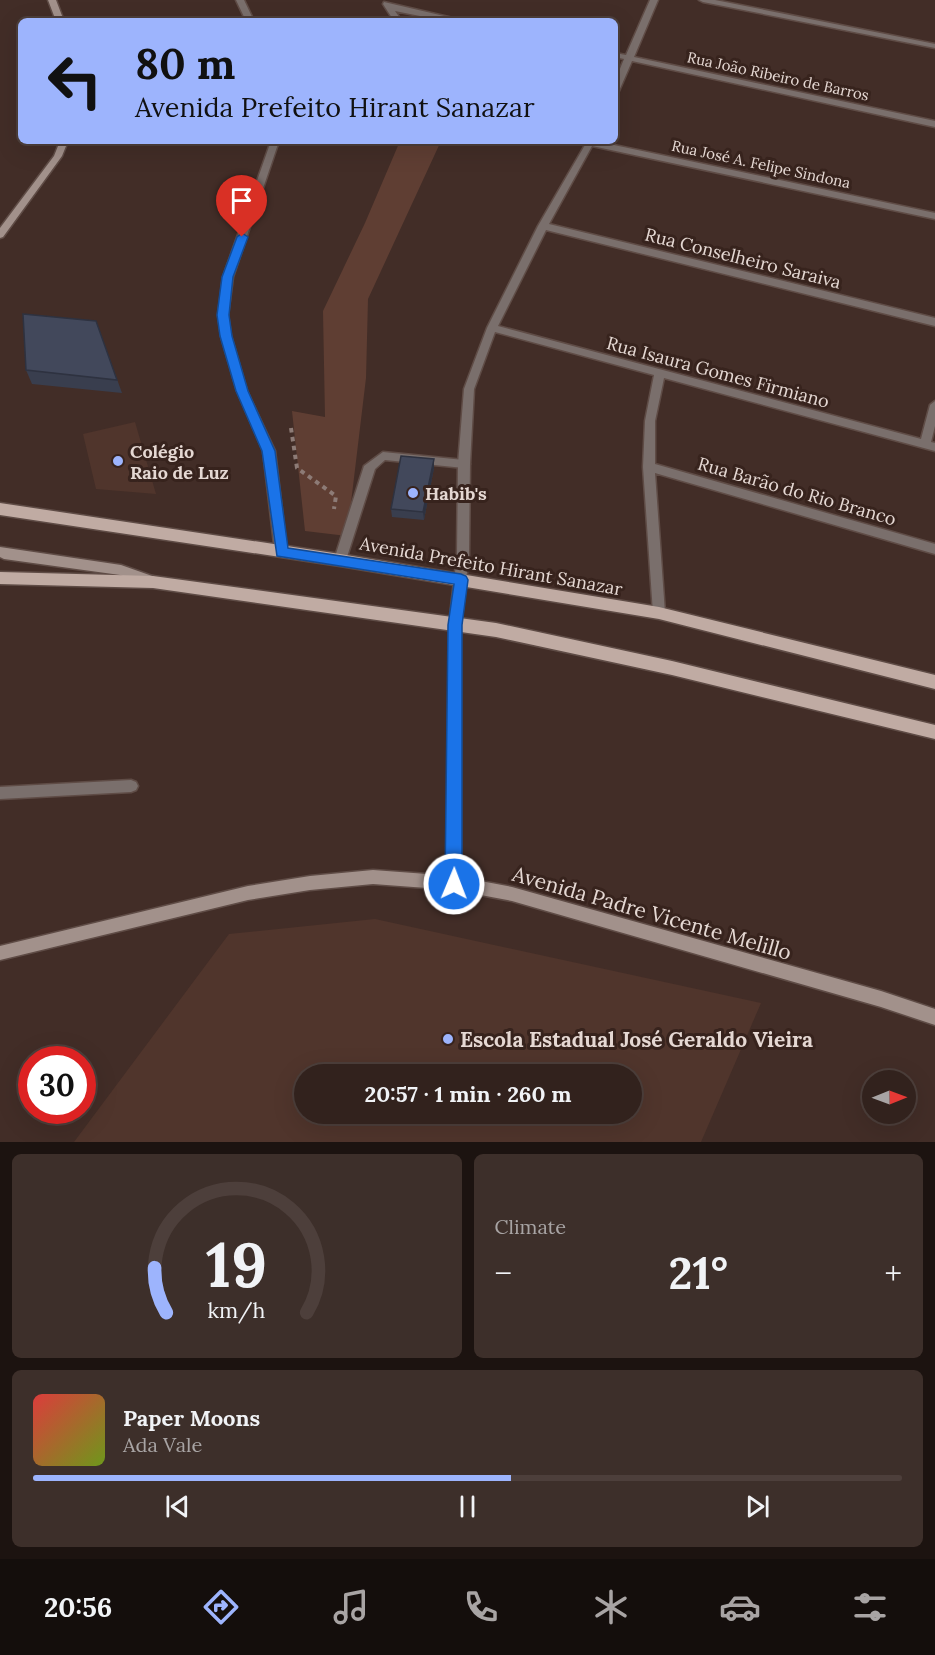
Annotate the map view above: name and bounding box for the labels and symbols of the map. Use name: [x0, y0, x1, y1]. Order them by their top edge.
street label: Rua João Ribeiro de Barros: [685, 47, 871, 105]
street label: Rua José A. Felipe Sindona: [670, 136, 852, 192]
pin: [216, 175, 267, 237]
street label: Rua Conselheiro Saraiva: [643, 222, 843, 294]
street label: Rua Isaura Gomes Firmiano: [604, 331, 832, 413]
place label: Colégio Raio de Luz: [130, 440, 229, 484]
street label: Rua Barão do Rio Branco: [695, 452, 899, 530]
marker: Colégio Raio de Luz: [111, 454, 125, 468]
place label: Habib's: [425, 482, 487, 505]
marker: Habib's: [406, 486, 420, 500]
street label: Avenida Prefeito Hirant Sanazar: [357, 531, 624, 600]
position arrow: [422, 852, 486, 916]
street label: Avenida Padre Vicente Melillo: [508, 860, 795, 966]
place label: Escola Estadual José Geraldo Vieira: [460, 1026, 813, 1053]
marker: Escola Estadual José Geraldo Vieira: [441, 1032, 455, 1046]
speed limit sign: 30: [18, 1046, 96, 1124]
north arrow: [862, 1070, 916, 1124]

